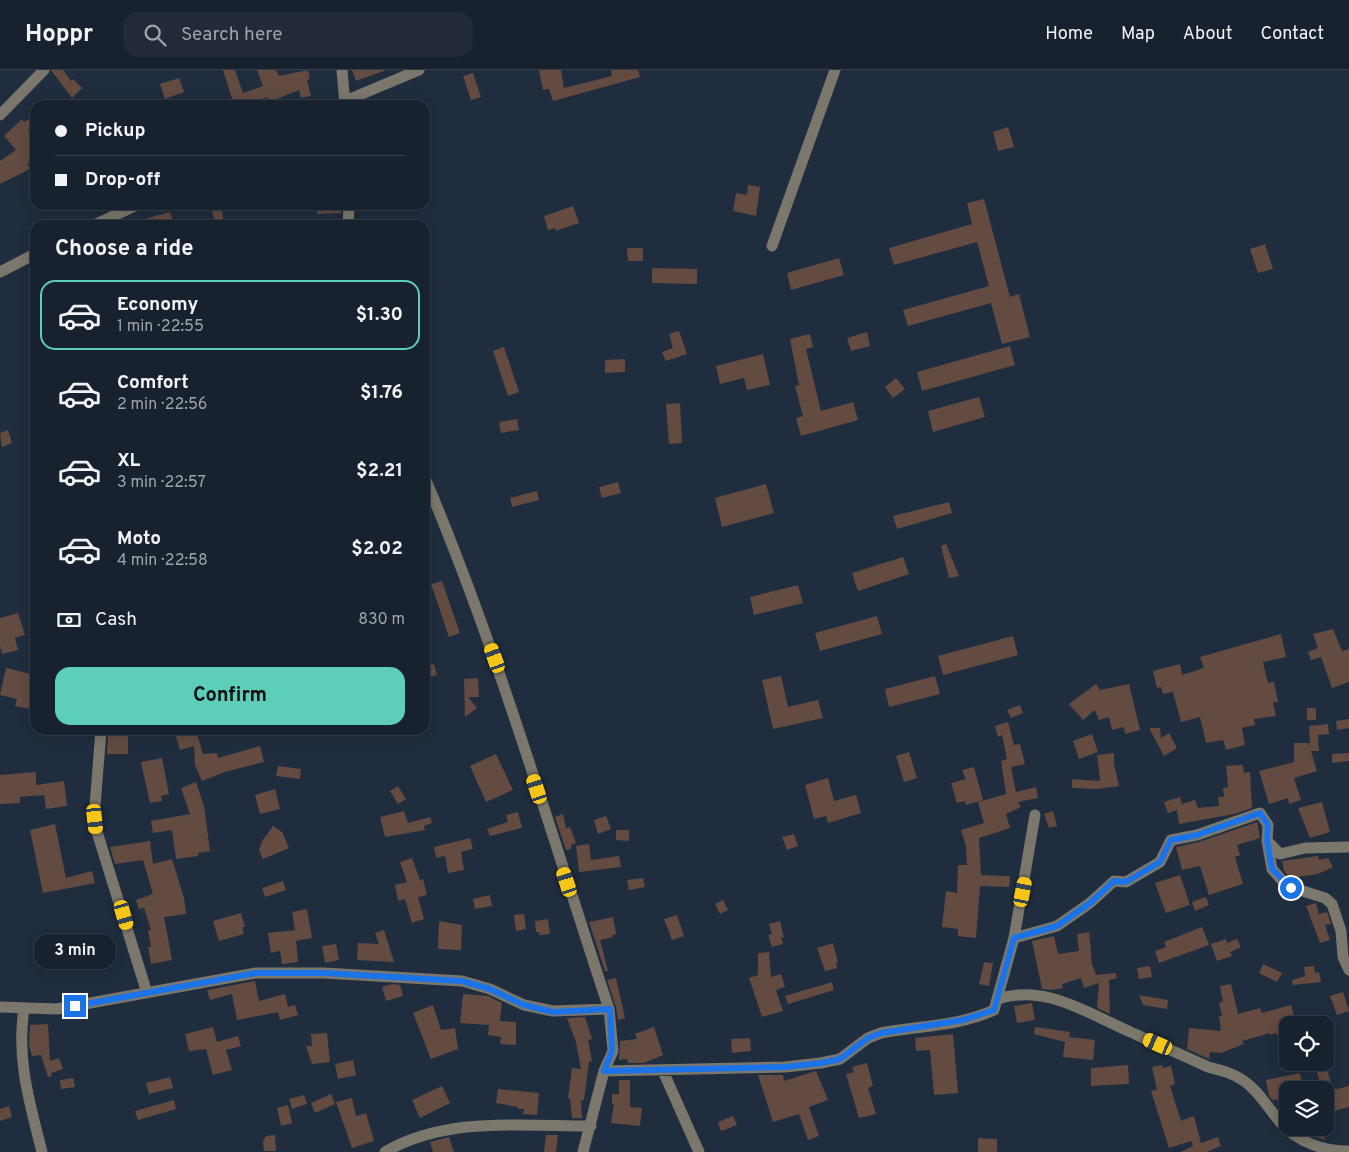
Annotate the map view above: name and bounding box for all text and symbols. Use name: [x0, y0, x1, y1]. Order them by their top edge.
search box: [123, 12, 473, 57]
text: Hoppr: [25, 20, 93, 50]
icon: search: [141, 21, 169, 49]
text: Search here: [181, 23, 283, 47]
text: Home: [1045, 23, 1093, 46]
text: Map: [1121, 23, 1155, 46]
text: About: [1183, 23, 1232, 46]
text: Contact: [1260, 23, 1324, 46]
text: Pickup: [85, 119, 145, 143]
text: Drop-off: [85, 168, 160, 192]
text: Choose a ride: [55, 236, 193, 263]
icon: car: [57, 293, 102, 338]
text: Economy: [117, 293, 198, 317]
text: $1.30: [356, 303, 403, 327]
text: 1 min · 22:55: [117, 317, 204, 337]
icon: car: [57, 371, 102, 416]
text: Comfort: [117, 371, 189, 395]
text: $1.76: [360, 381, 403, 405]
text: 2 min · 22:56: [117, 395, 207, 415]
icon: car: [57, 449, 102, 494]
text: XL: [117, 449, 140, 473]
text: $2.21: [356, 459, 403, 483]
text: 3 min · 22:57: [117, 473, 206, 493]
icon: car: [57, 527, 102, 572]
text: Moto: [117, 527, 161, 551]
text: $2.02: [351, 537, 403, 561]
text: 4 min · 22:58: [117, 551, 208, 571]
icon: cash: [55, 606, 83, 634]
text: Cash: [95, 608, 137, 632]
text: 830 m: [358, 610, 405, 630]
car: [482, 641, 507, 675]
button: Confirm: [55, 667, 405, 725]
car: [525, 772, 548, 806]
car: [85, 803, 104, 835]
car: [555, 865, 578, 899]
car: [1012, 876, 1033, 908]
route start: [1280, 877, 1302, 899]
car: [112, 899, 135, 931]
callout: 3 min: [34, 934, 116, 968]
text: 3 min: [54, 941, 96, 961]
route end: [64, 995, 86, 1017]
map controls: [1279, 1016, 1334, 1136]
button: locate: [1279, 1016, 1334, 1071]
car: [1141, 1031, 1174, 1057]
button: layers: [1279, 1081, 1334, 1136]

